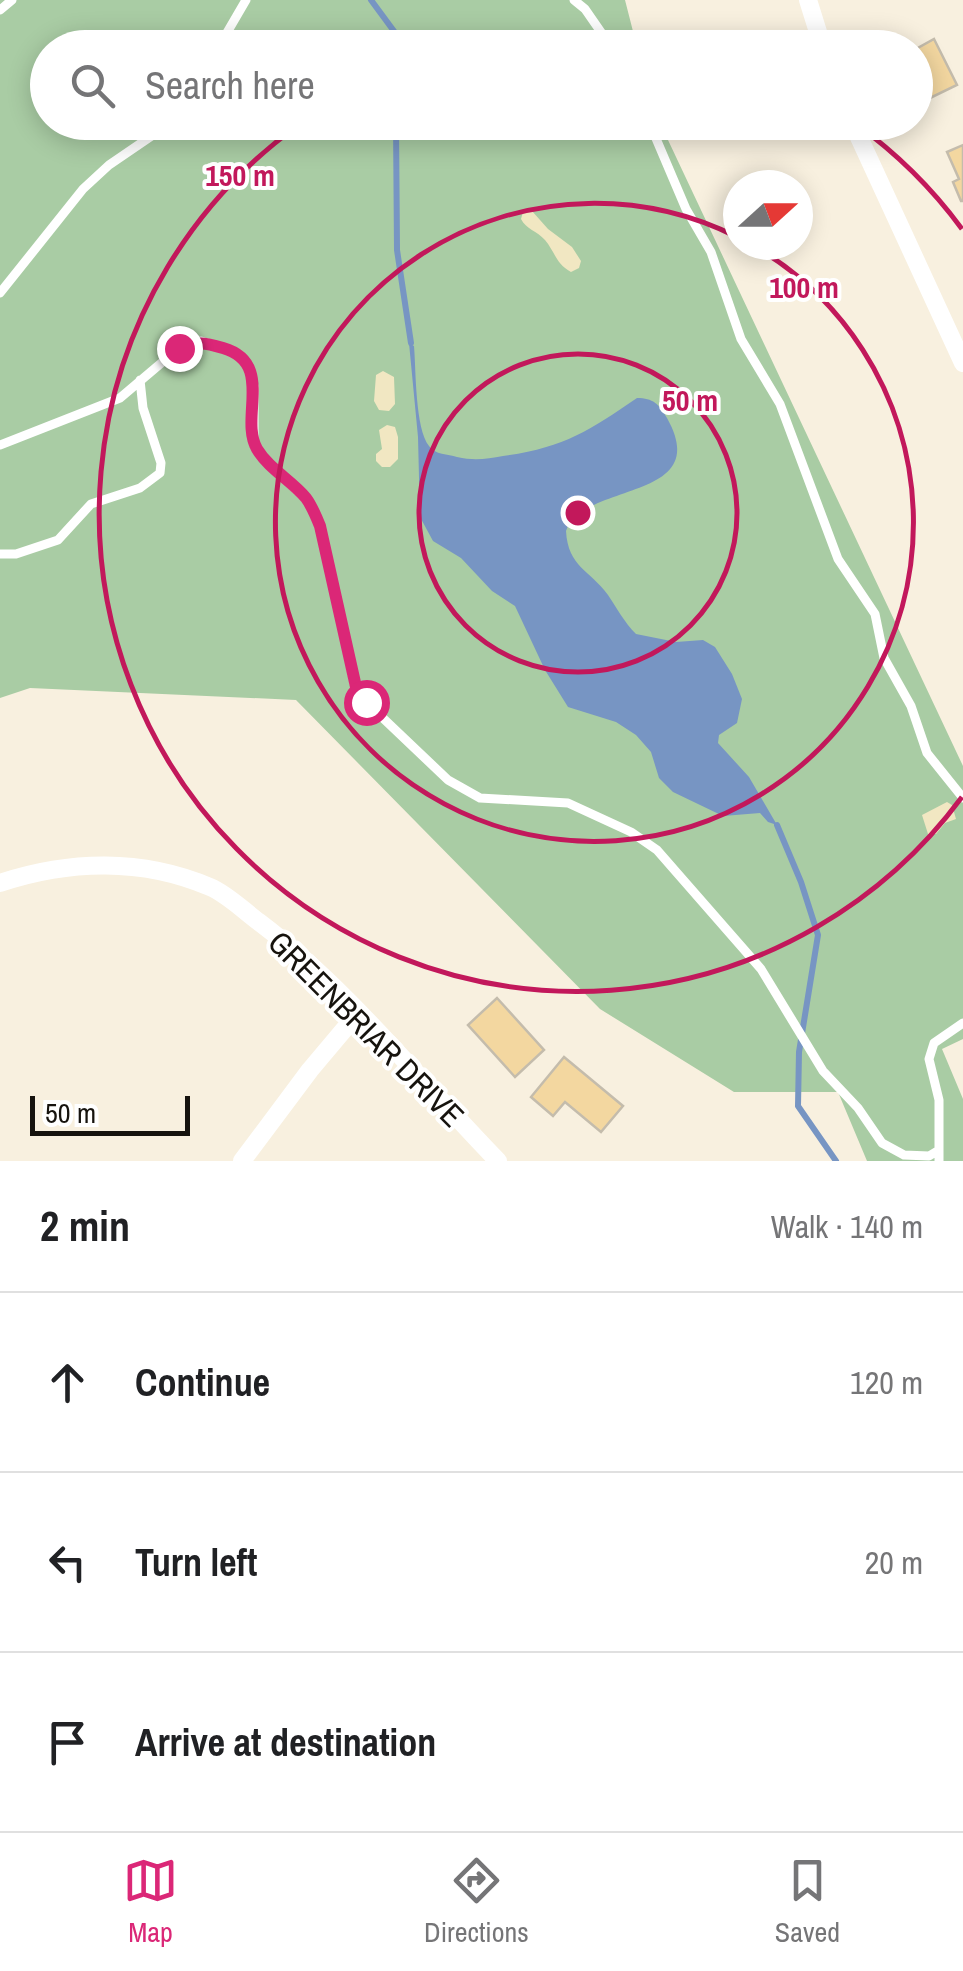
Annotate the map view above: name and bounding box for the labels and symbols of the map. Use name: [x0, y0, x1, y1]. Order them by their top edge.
text: 150 m: [205, 155, 275, 195]
north arrow: [723, 170, 813, 260]
text: 100 m: [769, 267, 839, 307]
route end: [157, 326, 203, 372]
text: 50 m: [662, 380, 718, 420]
centre of rings: [560, 495, 596, 531]
route start: [344, 680, 390, 726]
street label: GREENBRIAR DRIVE: [259, 921, 474, 1136]
scale bar: [30, 1091, 190, 1136]

